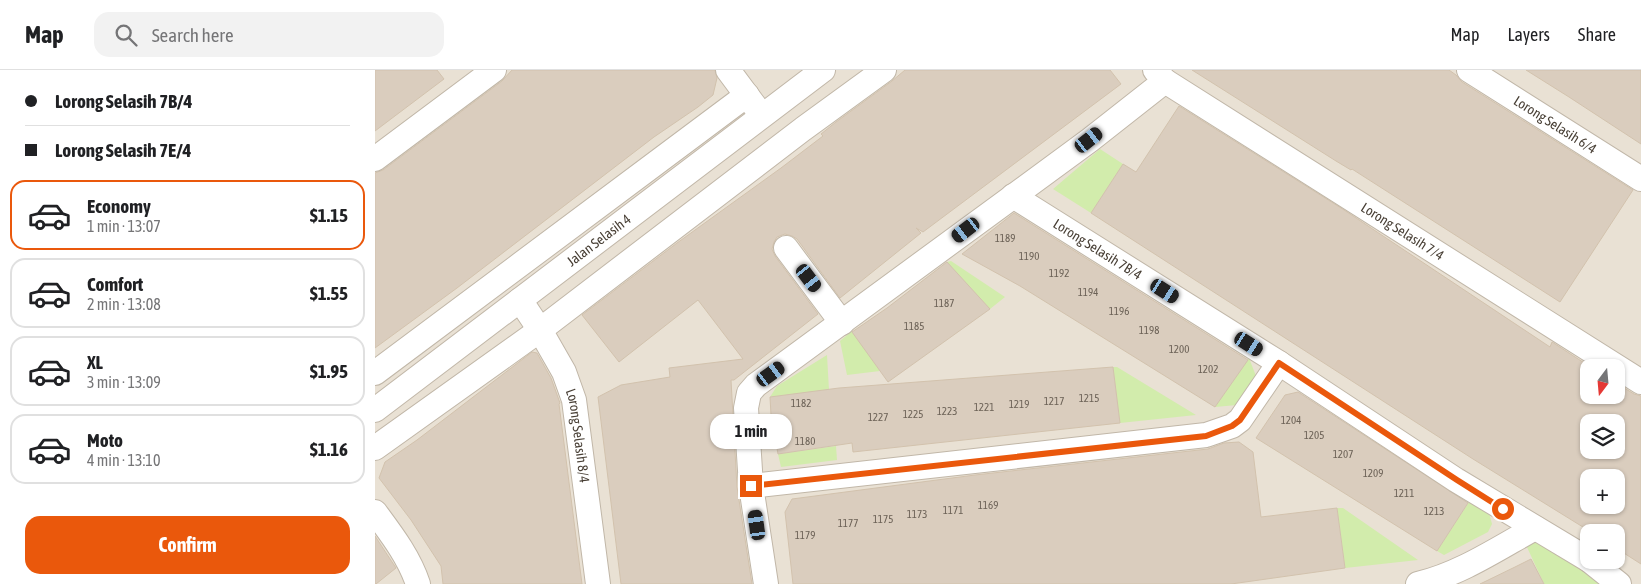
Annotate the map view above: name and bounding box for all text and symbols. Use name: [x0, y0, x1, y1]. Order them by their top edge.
search box: [94, 12, 444, 57]
text: Map: [25, 21, 64, 48]
icon: search: [112, 21, 140, 49]
text: Search here: [152, 24, 234, 46]
text: Map: [1450, 24, 1479, 45]
text: Layers: [1507, 24, 1550, 45]
text: Share: [1578, 24, 1616, 45]
text: Lorong Selasih 7B/4: [55, 90, 192, 112]
street label: Lorong Selasih 6/4: [1511, 92, 1600, 157]
car: [1072, 125, 1105, 155]
text: Lorong Selasih 7E/4: [55, 139, 192, 161]
icon: car: [27, 193, 72, 238]
text: Economy: [87, 195, 151, 217]
street label: Lorong Selasih 7/4: [1358, 199, 1447, 264]
text: $1.15: [310, 204, 348, 226]
street label: Jalan Selasih 4: [564, 211, 634, 269]
car: [949, 215, 982, 245]
street label: Lorong Selasih 7B/4: [1050, 215, 1145, 283]
text: 1 min · 13:07: [87, 217, 161, 235]
house number: 1189: [995, 232, 1015, 244]
house number: 1190: [1019, 250, 1039, 262]
car: [793, 262, 824, 294]
house number: 1192: [1049, 267, 1069, 279]
icon: car: [27, 271, 72, 316]
text: Comfort: [87, 273, 143, 295]
car: [1148, 277, 1181, 305]
text: $1.55: [310, 282, 348, 304]
house number: 1194: [1078, 286, 1098, 298]
text: 2 min · 13:08: [87, 295, 161, 313]
house number: 1187: [934, 297, 954, 309]
house number: 1196: [1109, 305, 1129, 317]
house number: 1185: [904, 320, 924, 332]
house number: 1198: [1139, 324, 1159, 336]
car: [1232, 330, 1265, 358]
house number: 1200: [1169, 343, 1189, 355]
icon: car: [27, 349, 72, 394]
text: XL: [87, 351, 103, 373]
car: [754, 359, 787, 389]
north arrow: [1580, 359, 1625, 404]
map controls: [1580, 359, 1625, 569]
text: $1.95: [310, 360, 348, 382]
house number: 1202: [1198, 363, 1218, 375]
text: 3 min · 13:09: [87, 373, 161, 391]
street label: Lorong Selasih 8/4: [563, 386, 593, 484]
house number: 1215: [1079, 392, 1099, 404]
house number: 1217: [1044, 395, 1064, 407]
house number: 1182: [791, 397, 811, 409]
house number: 1219: [1009, 398, 1029, 410]
house number: 1221: [974, 401, 994, 413]
house number: 1223: [937, 405, 957, 417]
house number: 1225: [903, 408, 923, 420]
house number: 1227: [868, 411, 888, 423]
callout: 1 min: [710, 414, 792, 448]
house number: 1204: [1281, 414, 1301, 426]
button: layers: [1580, 414, 1625, 459]
text: 1 min: [735, 422, 767, 440]
icon: car: [27, 427, 72, 472]
text: Moto: [87, 429, 123, 451]
house number: 1205: [1304, 429, 1324, 441]
house number: 1180: [795, 435, 815, 447]
text: $1.16: [310, 438, 348, 460]
house number: 1207: [1333, 448, 1353, 460]
text: 4 min · 13:10: [87, 451, 160, 469]
house number: 1209: [1363, 467, 1383, 479]
button: +: [1580, 469, 1625, 514]
route end: [740, 475, 762, 497]
house number: 1211: [1394, 487, 1414, 499]
route start: [1492, 498, 1514, 520]
house number: 1169: [978, 499, 998, 511]
house number: 1171: [943, 504, 963, 516]
house number: 1213: [1424, 505, 1444, 517]
house number: 1173: [907, 508, 927, 520]
car: [747, 509, 766, 541]
house number: 1175: [873, 513, 893, 525]
button: Confirm: [25, 516, 350, 574]
house number: 1177: [838, 517, 858, 529]
button: −: [1580, 524, 1625, 569]
house number: 1179: [795, 529, 815, 541]

